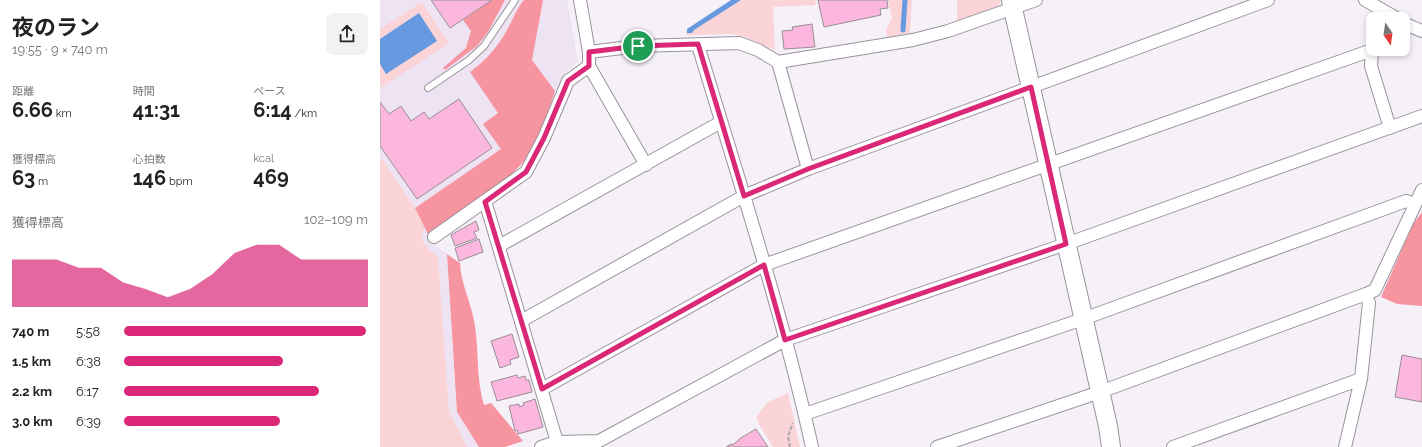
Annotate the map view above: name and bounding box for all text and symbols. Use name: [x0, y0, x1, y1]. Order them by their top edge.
north arrow: [1366, 12, 1410, 56]
map controls: [1366, 12, 1410, 56]
button: share: [326, 13, 368, 55]
text: 夜のラン: [12, 14, 100, 40]
pin: [621, 29, 655, 63]
icon: arrive: [627, 35, 649, 57]
text: 19:55 · 9 × 740 m: [12, 42, 108, 57]
text: 距離: [12, 85, 34, 98]
text: 時間: [133, 85, 155, 98]
text: ペース: [253, 85, 286, 98]
text: 6.66: [12, 98, 53, 122]
text: 41:31: [133, 98, 180, 122]
text: 6:14: [253, 98, 292, 122]
text: km: [53, 107, 72, 120]
text: /km: [292, 107, 317, 120]
text: kcal: [253, 152, 274, 165]
text: 獲得標高: [12, 153, 56, 166]
text: 心拍数: [133, 153, 166, 166]
text: 469: [253, 165, 289, 189]
text: 63: [12, 166, 35, 190]
text: 146: [133, 166, 166, 190]
text: m: [35, 175, 48, 188]
text: bpm: [166, 175, 193, 188]
text: 102–109 m: [304, 212, 368, 227]
text: 獲得標高: [12, 215, 64, 230]
text: 740 m: [12, 324, 49, 339]
text: 5:58: [76, 324, 100, 339]
text: 1.5 km: [12, 354, 51, 369]
text: 6:38: [76, 354, 101, 369]
text: 2.2 km: [12, 384, 52, 399]
text: 6:17: [76, 384, 99, 399]
text: 3.0 km: [12, 414, 53, 429]
text: 6:39: [76, 414, 101, 429]

